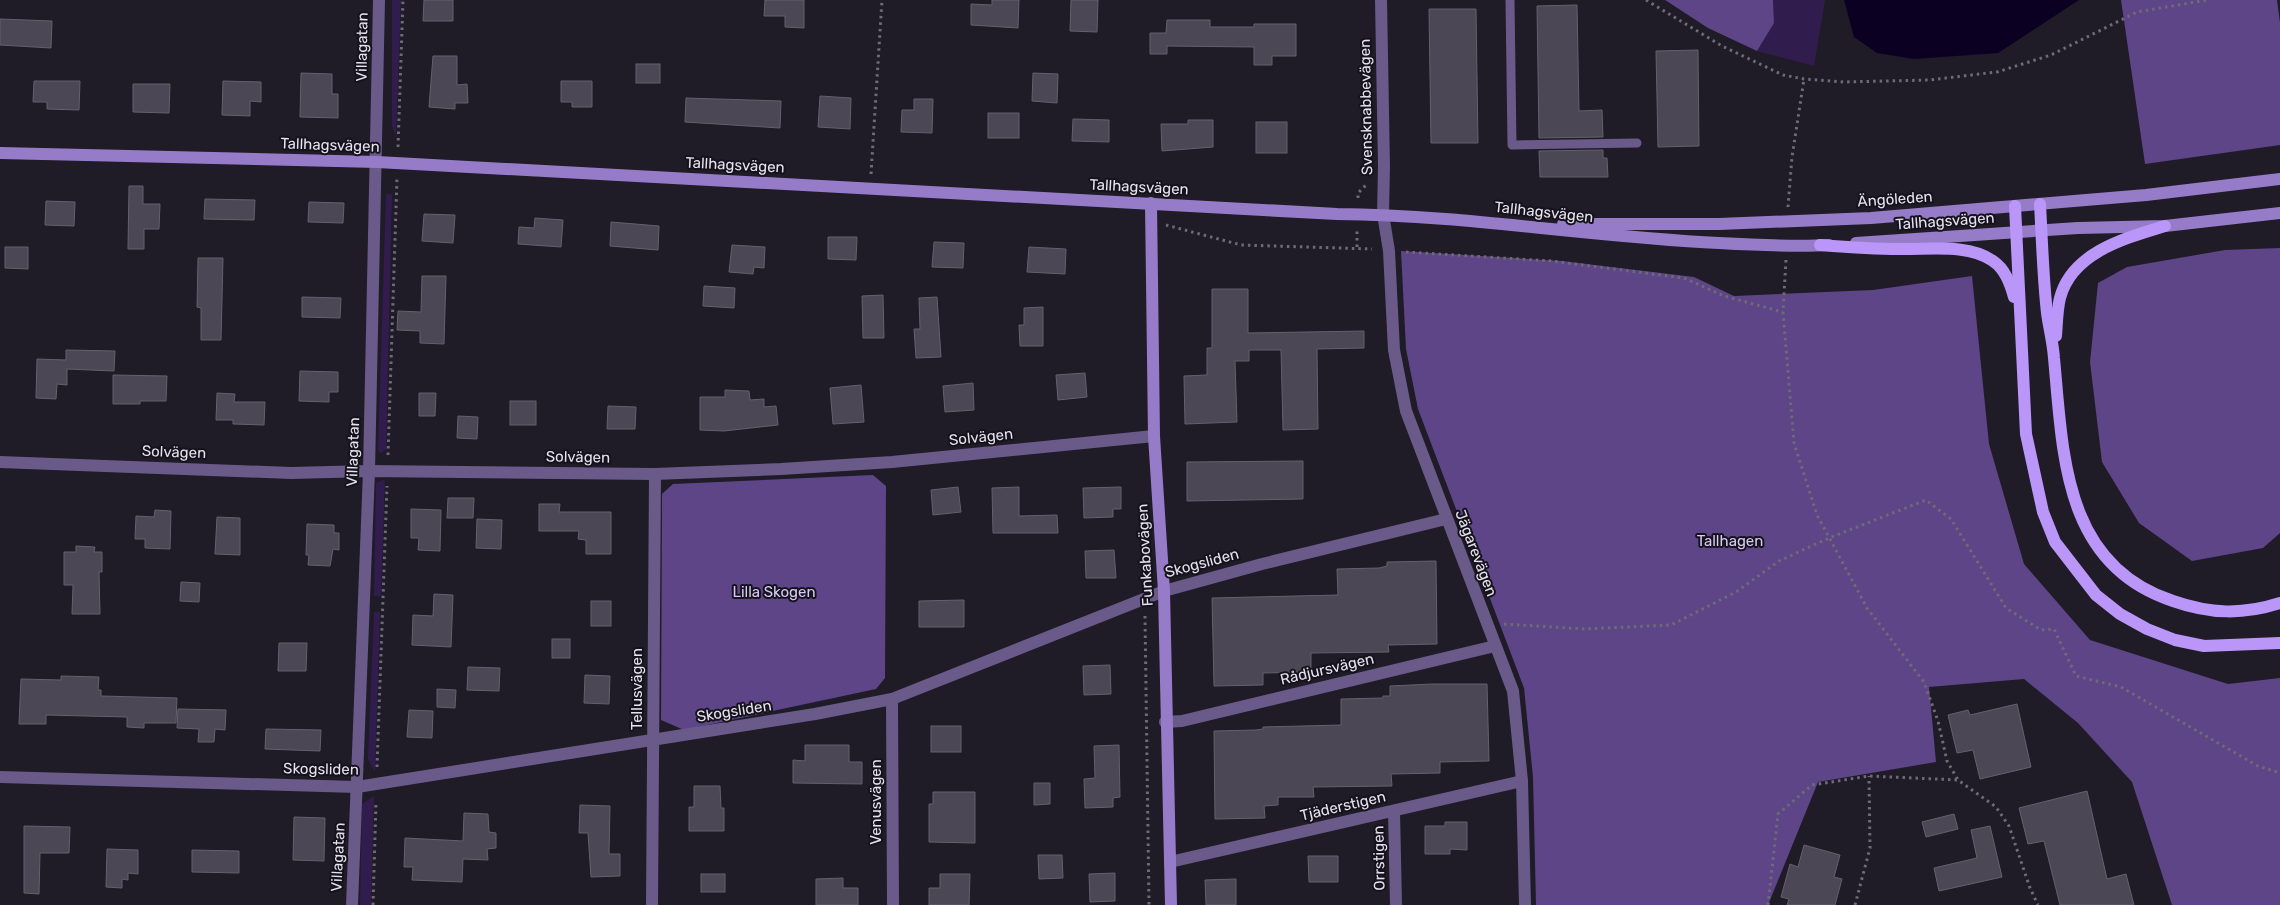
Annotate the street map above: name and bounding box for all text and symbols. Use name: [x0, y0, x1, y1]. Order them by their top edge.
street label: Villagatan: [352, 12, 372, 82]
street label: Svensknabbevägen: [1356, 39, 1376, 175]
street label: Tallhagsvägen: [280, 134, 380, 156]
street label: Tallhagsvägen: [685, 153, 785, 177]
street label: Tallhagsvägen: [1089, 175, 1189, 199]
street label: Ängöleden: [1857, 187, 1933, 211]
street label: Tallhagsvägen: [1494, 198, 1594, 226]
street label: Tallhagsvägen: [1895, 209, 1995, 233]
street label: Villagatan: [343, 417, 363, 487]
street label: Solvägen: [948, 425, 1014, 449]
street label: Solvägen: [142, 442, 206, 462]
street label: Solvägen: [546, 447, 610, 467]
street label: Funkabovägen: [1133, 503, 1157, 607]
street label: Jägarevägen: [1451, 507, 1501, 599]
park label: Tallhagen: [1697, 532, 1763, 550]
street label: Skogsliden: [1163, 545, 1241, 581]
park label: Lilla Skogen: [732, 583, 816, 601]
street label: Tellusvägen: [628, 648, 646, 730]
street label: Rådjursvägen: [1278, 649, 1376, 689]
street label: Skogsliden: [695, 696, 773, 726]
street label: Skogsliden: [283, 759, 359, 779]
street label: Venusvägen: [867, 759, 885, 845]
street label: Tjäderstigen: [1298, 787, 1388, 825]
street label: Villagatan: [327, 822, 349, 892]
street label: Orrstigen: [1369, 825, 1389, 891]

